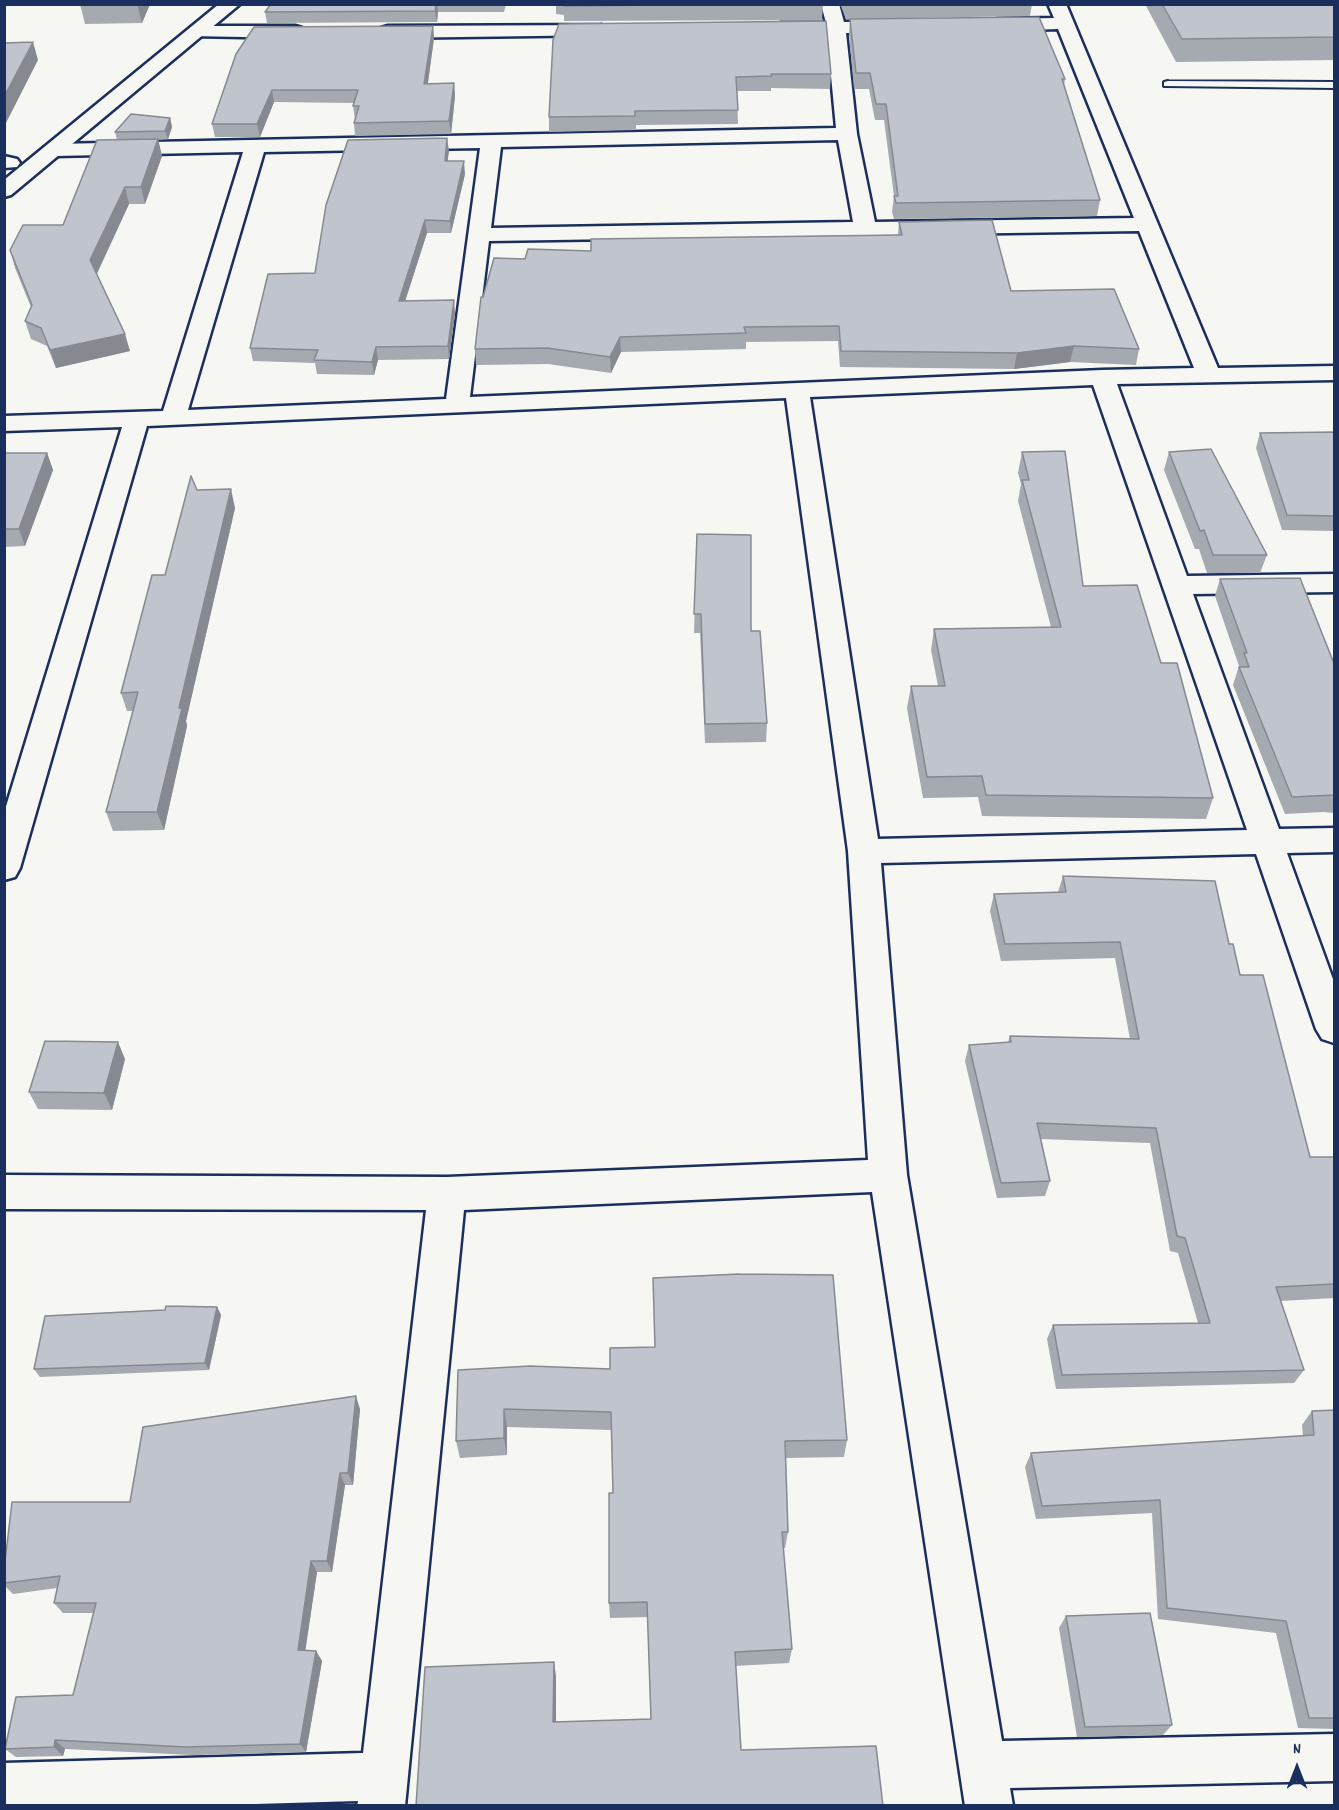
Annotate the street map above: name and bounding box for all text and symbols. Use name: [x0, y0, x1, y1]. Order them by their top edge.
north arrow: [1267, 1738, 1327, 1798]
text: N: [1293, 1738, 1301, 1761]

